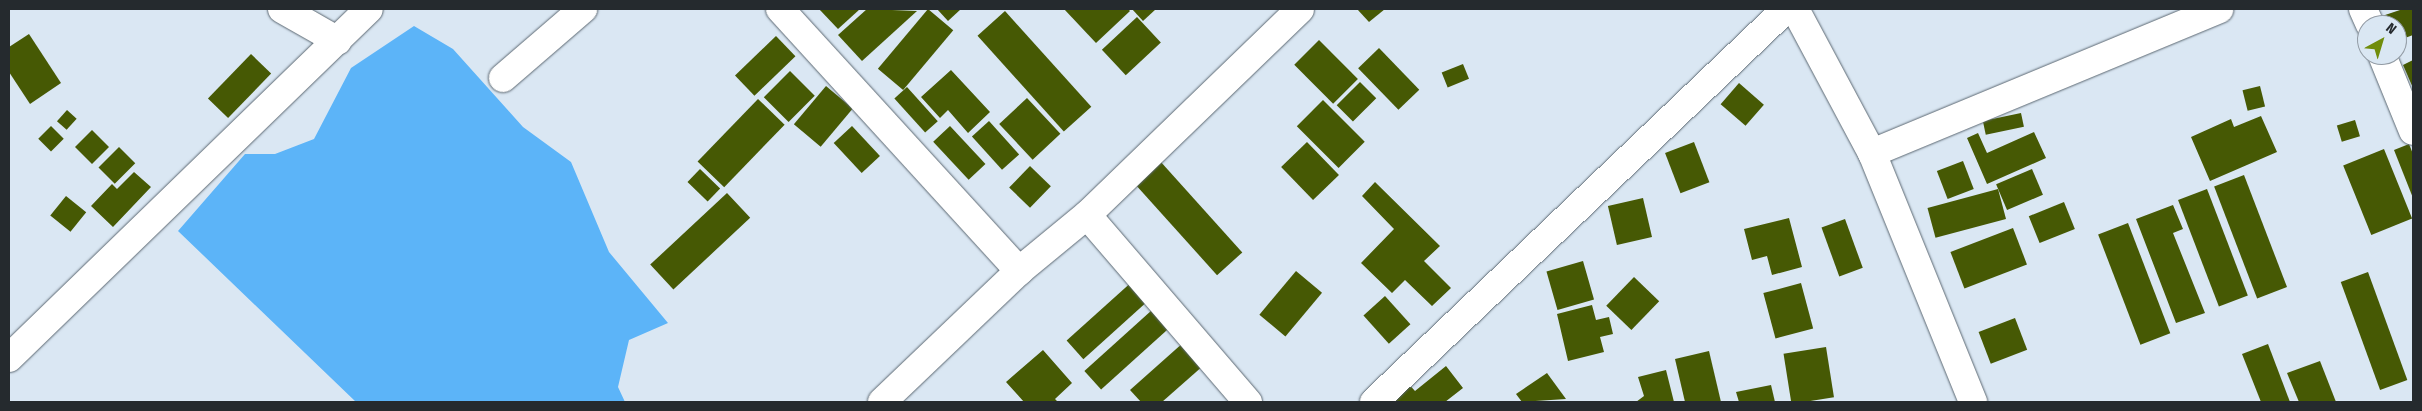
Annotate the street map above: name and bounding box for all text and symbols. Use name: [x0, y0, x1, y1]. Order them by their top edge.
north arrow: [2357, 15, 2407, 65]
text: N: [2383, 19, 2400, 38]

